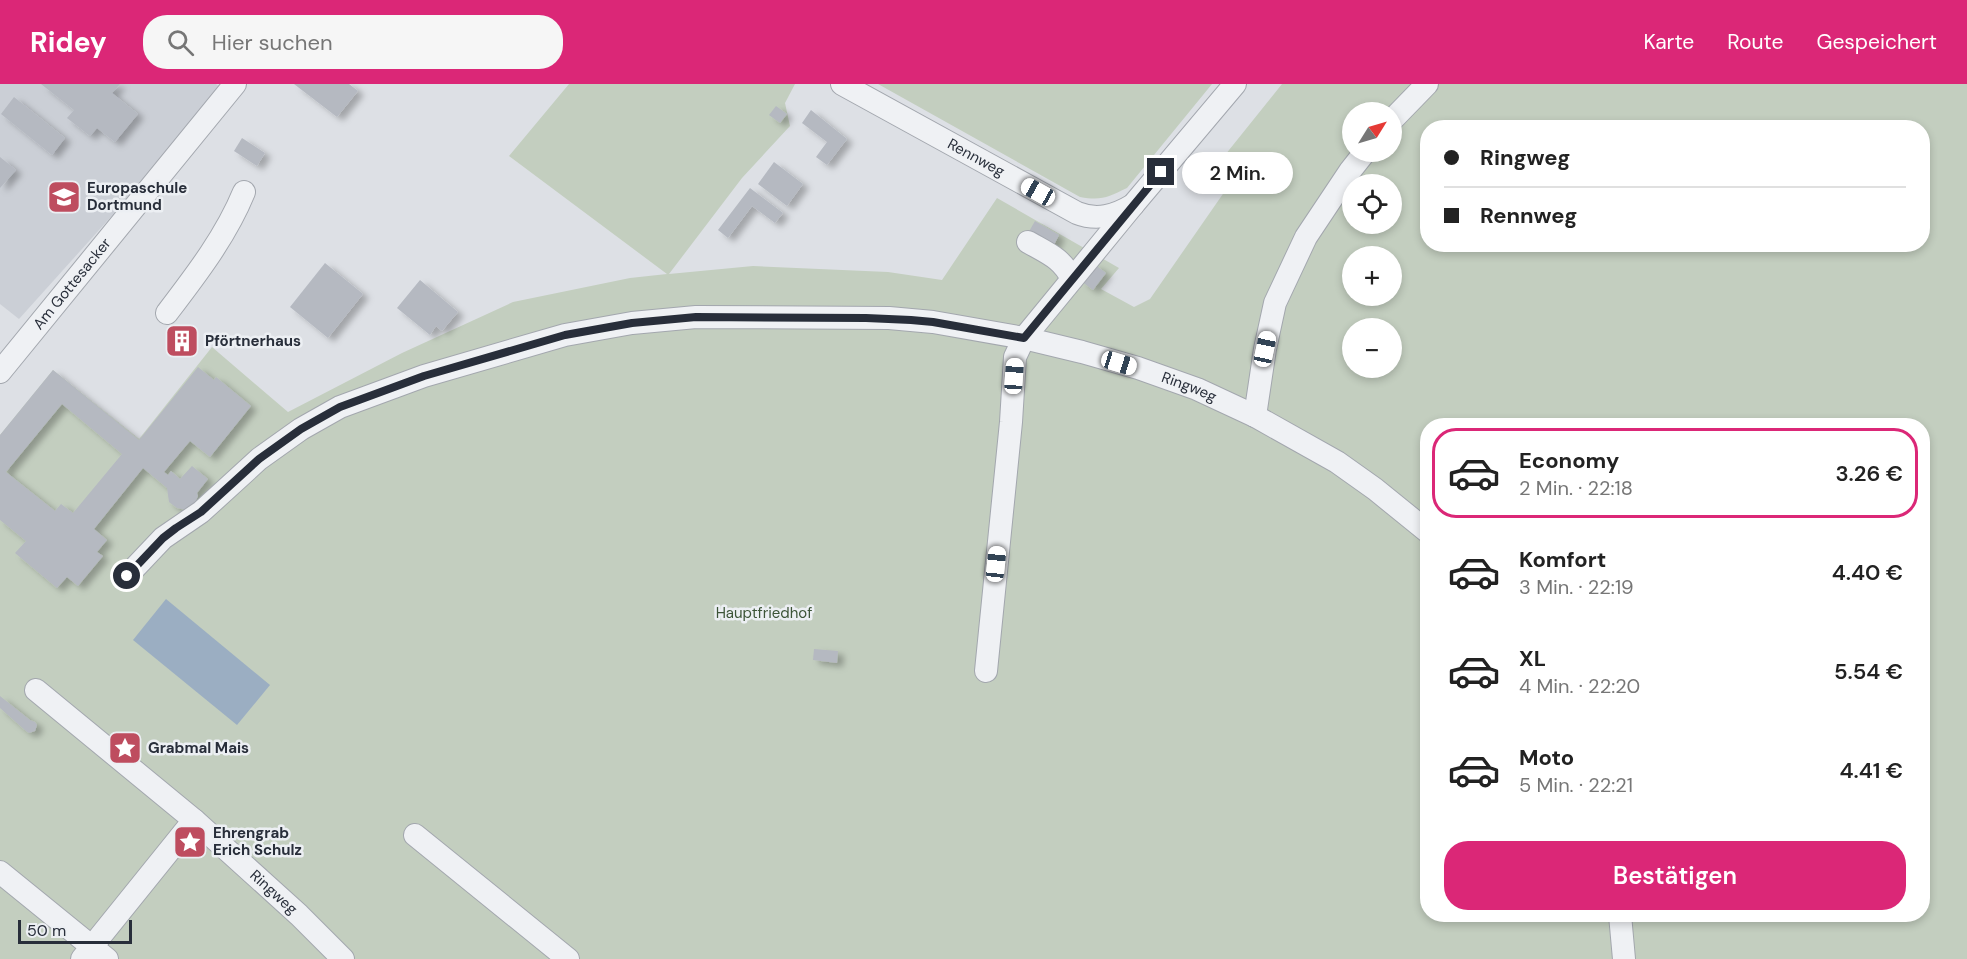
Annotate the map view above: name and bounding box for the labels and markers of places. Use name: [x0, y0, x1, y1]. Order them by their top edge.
place label: Europaschule Dortmund: [87, 178, 187, 215]
school or university icon: Europaschule Dortmund: [46, 179, 82, 215]
building icon: Pförtnerhaus: [164, 323, 200, 359]
place label: Pförtnerhaus: [205, 331, 301, 351]
place icon: Grabmal Mais: [107, 730, 143, 766]
place label: Grabmal Mais: [148, 738, 249, 758]
place label: Ehrengrab Erich Schulz: [213, 823, 302, 860]
place icon: Ehrengrab Erich Schulz: [172, 824, 208, 860]

